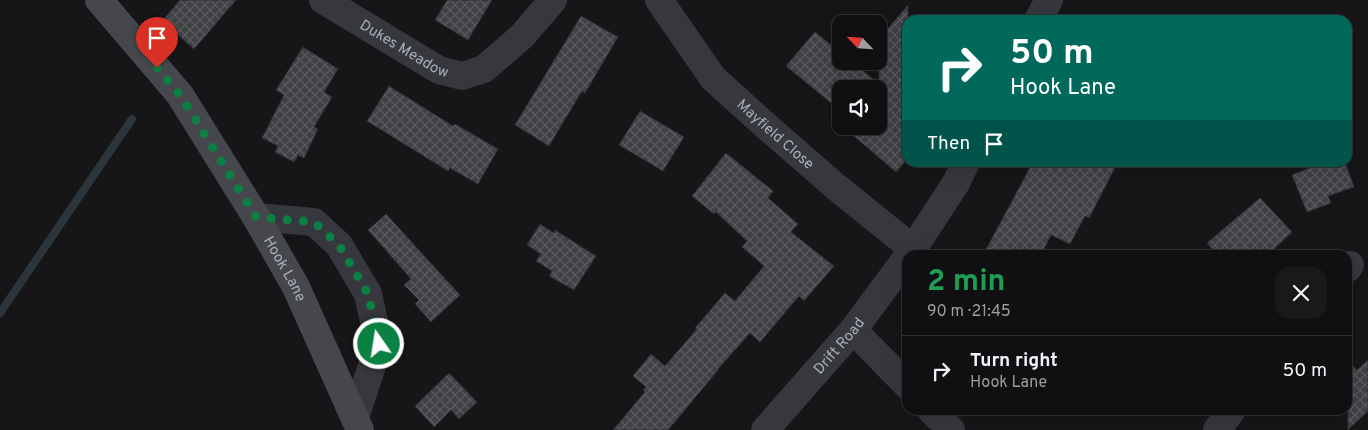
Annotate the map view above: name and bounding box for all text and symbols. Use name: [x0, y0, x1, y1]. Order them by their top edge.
north arrow: [832, 15, 888, 70]
map controls: [832, 15, 887, 135]
street label: Dukes Meadow: [356, 16, 451, 83]
pin: [136, 17, 178, 68]
icon: arrive: [143, 24, 171, 52]
text: 50 m: [1010, 32, 1094, 76]
icon: right: [927, 35, 992, 100]
text: Hook Lane: [1010, 75, 1116, 102]
button: sound: [832, 80, 887, 135]
street label: Mayfield Close: [732, 96, 817, 174]
icon: arrive: [980, 130, 1008, 158]
text: Then: [927, 132, 970, 156]
street label: Hook Lane: [258, 233, 309, 305]
text: 2 min: [927, 264, 1005, 301]
button: close: [1275, 267, 1327, 319]
text: 90 m · 21:45: [927, 302, 1011, 322]
street label: Drift Road: [810, 315, 870, 379]
position arrow: [352, 317, 404, 369]
text: Turn right: [970, 349, 1058, 373]
icon: right: [927, 357, 955, 385]
text: 50 m: [1282, 359, 1327, 383]
text: Hook Lane: [970, 373, 1047, 393]

